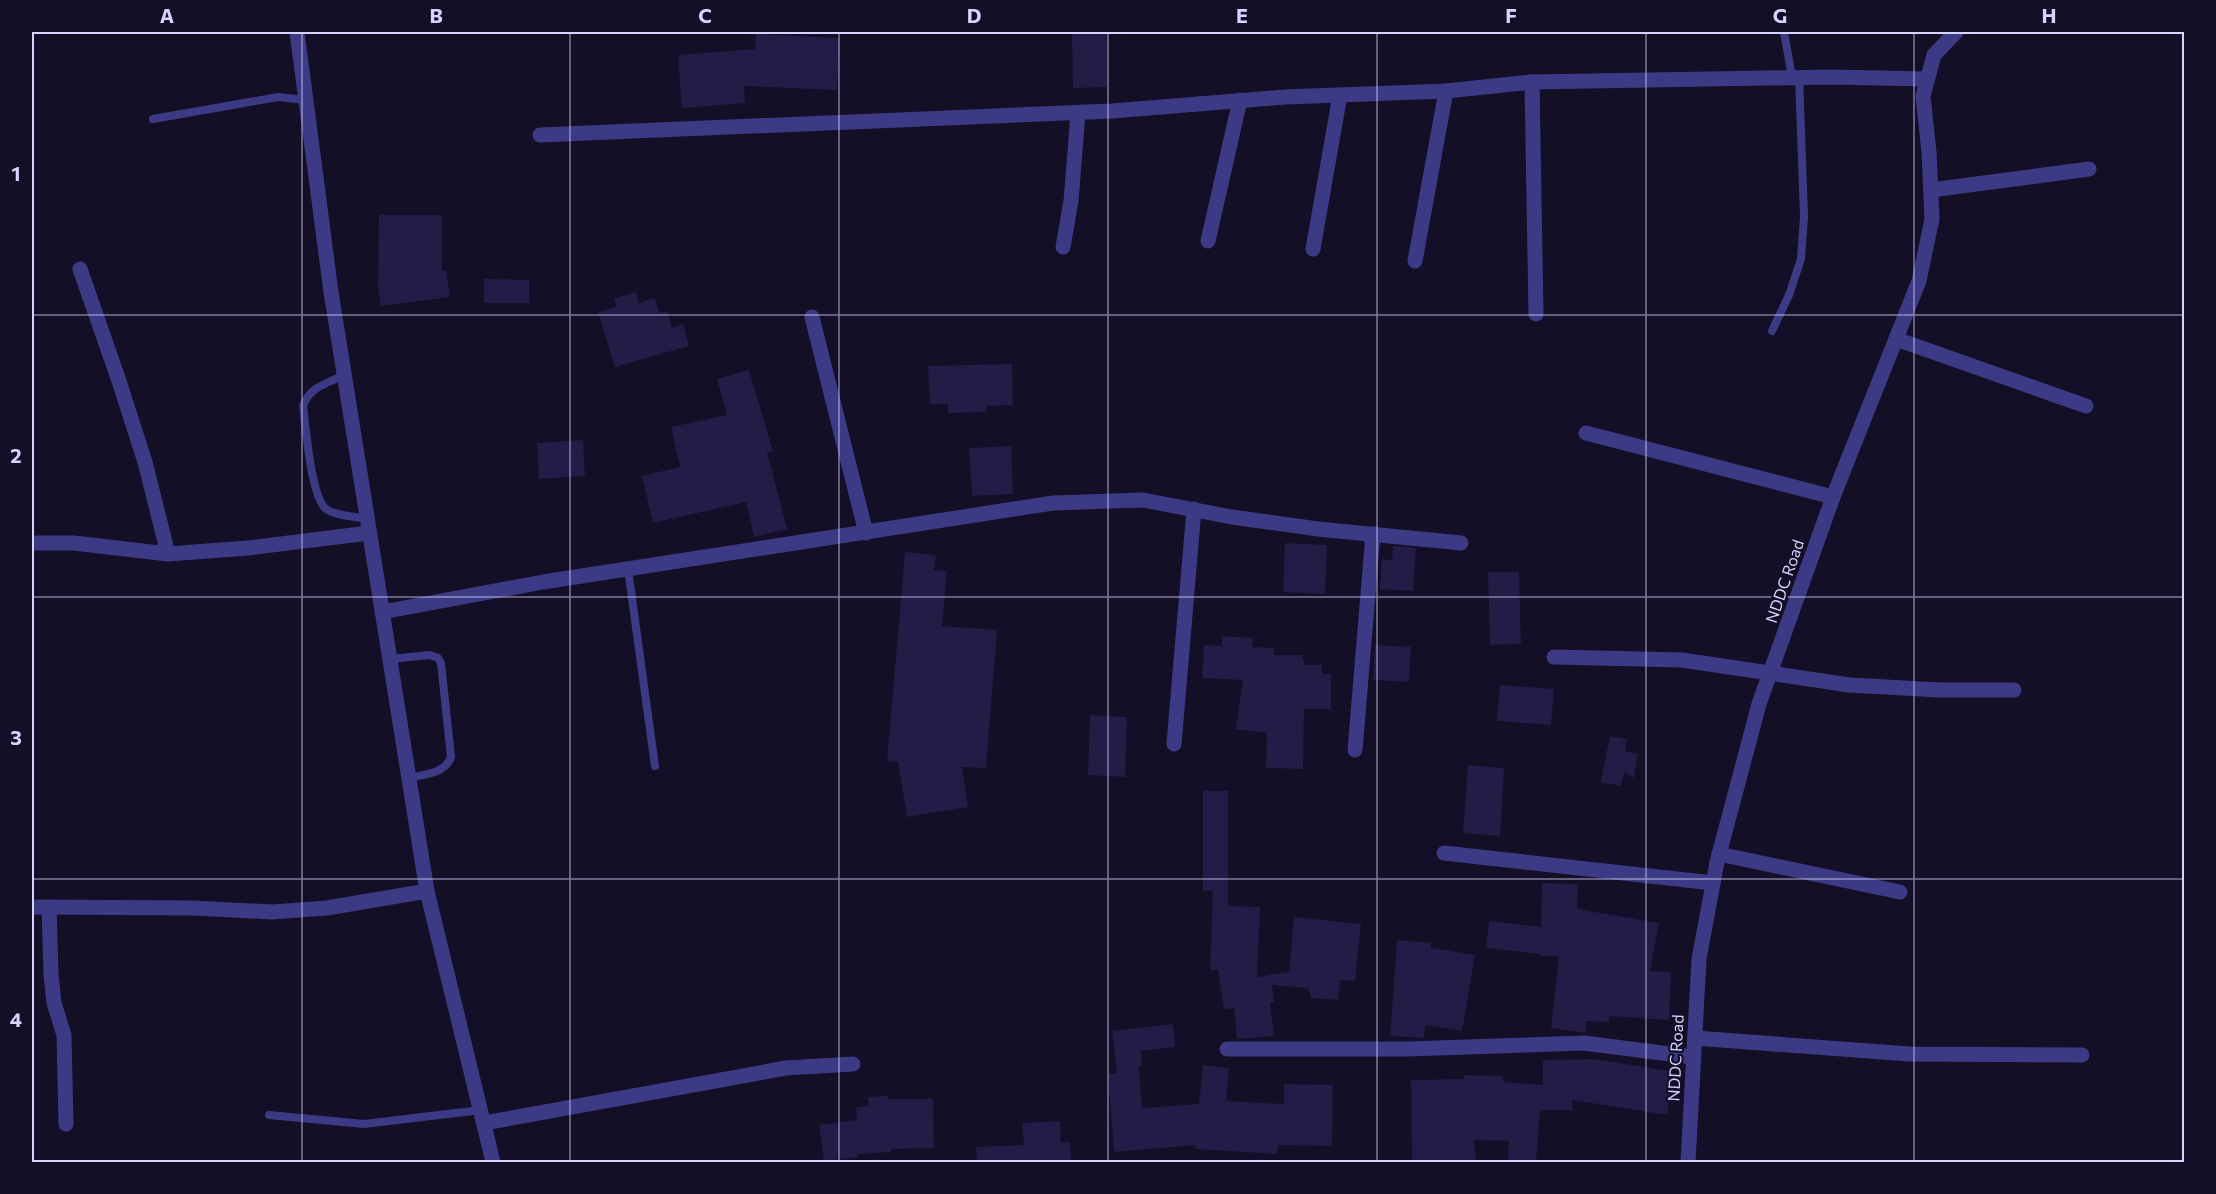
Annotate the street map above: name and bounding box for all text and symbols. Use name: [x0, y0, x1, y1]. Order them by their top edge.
text: A: [160, 3, 174, 27]
text: B: [429, 3, 443, 27]
text: C: [698, 3, 712, 27]
text: D: [967, 3, 981, 27]
text: E: [1236, 3, 1248, 27]
text: F: [1505, 3, 1517, 27]
text: G: [1773, 3, 1787, 27]
text: H: [2042, 3, 2057, 27]
text: 1: [11, 161, 21, 185]
text: 2: [10, 443, 22, 467]
street label: NDDC Road: [1761, 537, 1807, 625]
text: 3: [10, 725, 22, 749]
text: 4: [10, 1007, 22, 1031]
street label: NDDC Road: [1663, 1014, 1687, 1102]

